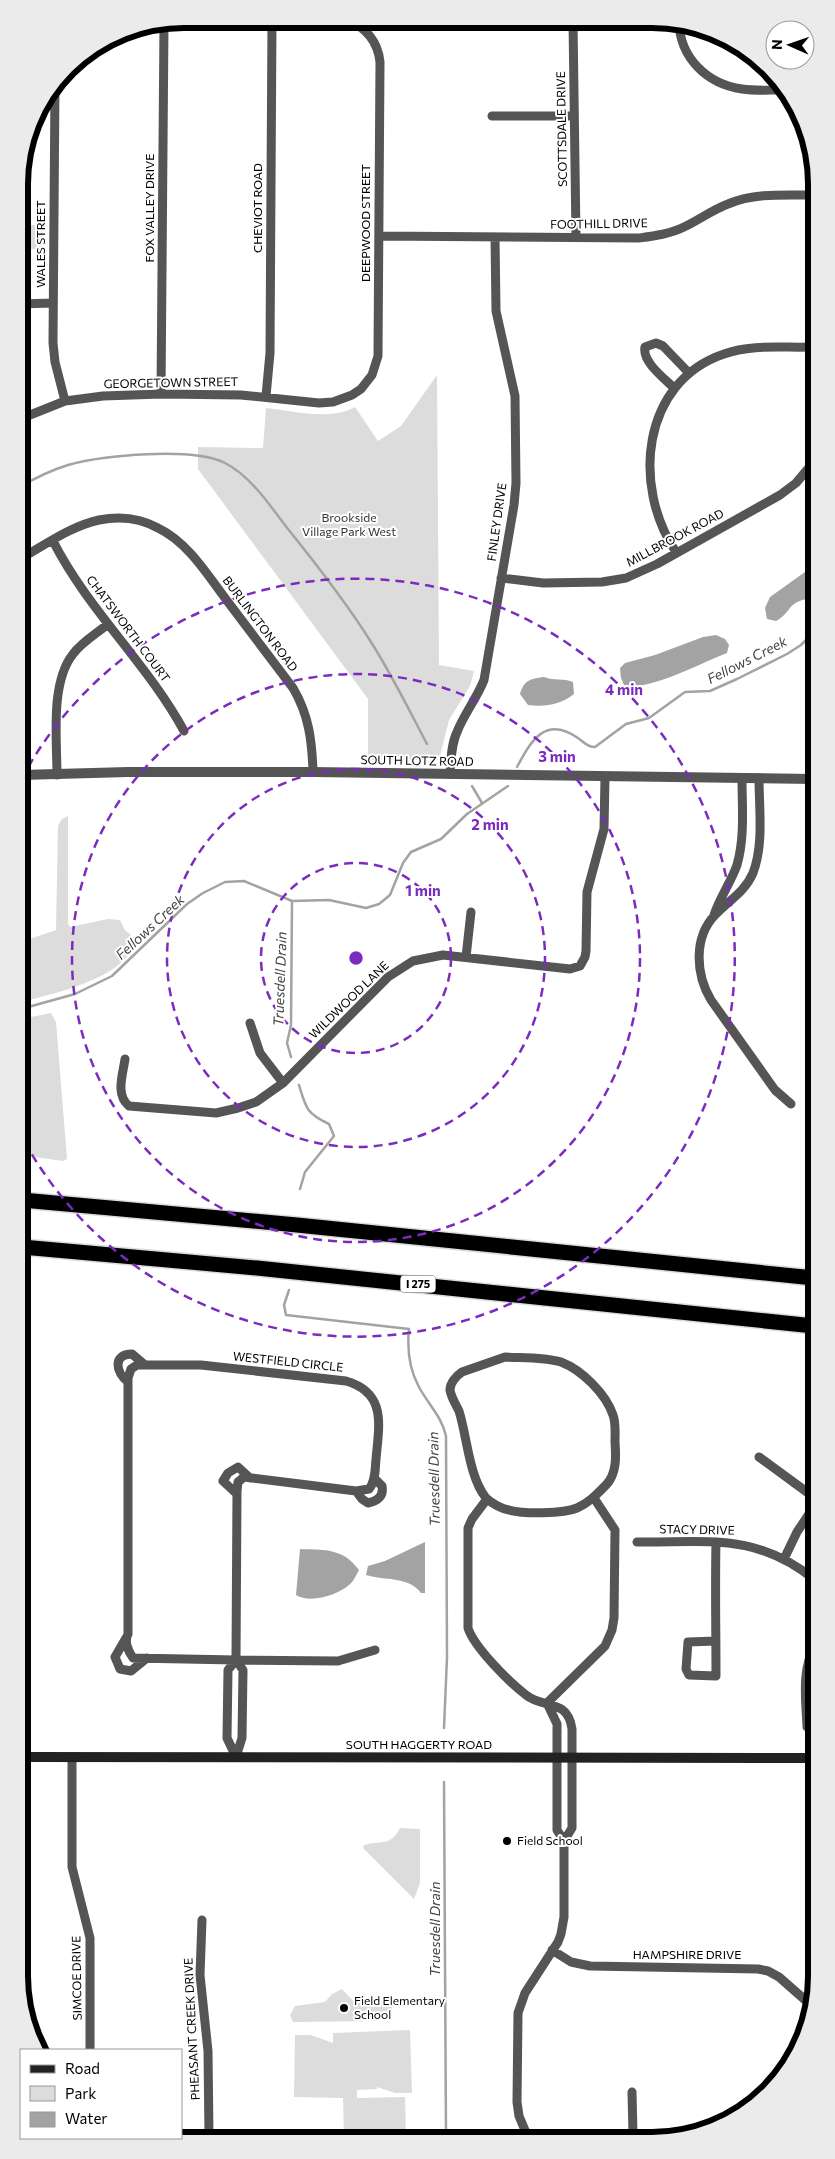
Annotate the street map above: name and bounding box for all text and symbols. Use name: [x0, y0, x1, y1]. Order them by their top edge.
north arrow: [765, 20, 815, 70]
text: N: [768, 39, 785, 50]
street label: SCOTTSDALE DRIVE: [553, 71, 569, 187]
street label: FOX VALLEY DRIVE: [142, 154, 156, 262]
street label: CHEVIOT ROAD: [250, 163, 264, 253]
street label: DEEPWOOD STREET: [358, 164, 372, 282]
street label: WALES STREET: [33, 200, 47, 288]
street label: FOOTHILL DRIVE: [550, 215, 648, 231]
street label: GEORGETOWN STREET: [104, 374, 239, 390]
street label: FINLEY DRIVE: [484, 482, 508, 562]
street label: MILLBROOK ROAD: [623, 505, 726, 569]
park label: Brookside Village Park West: [302, 510, 396, 538]
street label: CHATSWORTH COURT: [84, 572, 174, 685]
street label: BURLINGTON ROAD: [220, 573, 301, 674]
water label: Fellows Creek: [704, 632, 790, 687]
text: 4 min: [605, 680, 643, 698]
text: 3 min: [538, 747, 576, 765]
street label: SOUTH LOTZ ROAD: [360, 752, 474, 768]
text: 2 min: [471, 815, 509, 833]
text: 1 min: [405, 881, 441, 899]
water label: Fellows Creek: [112, 890, 188, 963]
water label: Truesdell Drain: [269, 931, 290, 1027]
centre of rings: [347, 949, 365, 967]
street label: WILDWOOD LANE: [306, 958, 391, 1041]
road number: I 275: [400, 1276, 436, 1292]
street label: WESTFIELD CIRCLE: [232, 1348, 344, 1374]
water label: Truesdell Drain: [424, 1431, 443, 1527]
street label: STACY DRIVE: [659, 1521, 735, 1537]
street label: SOUTH HAGGERTY ROAD: [346, 1737, 492, 1751]
place label: Field School: [517, 1833, 583, 1847]
marker: Field School: [501, 1835, 513, 1847]
water label: Truesdell Drain: [426, 1882, 443, 1976]
street label: SIMCOE DRIVE: [68, 1936, 84, 2020]
street label: HAMPSHIRE DRIVE: [633, 1947, 741, 1961]
street label: PHEASANT CREEK DRIVE: [180, 1957, 202, 2101]
place label: Field Elementary School: [354, 1993, 445, 2021]
marker: Field Elementary School: [338, 2002, 350, 2014]
legend: [20, 2049, 182, 2139]
text: Road: [65, 2059, 100, 2077]
text: Park: [65, 2084, 96, 2102]
text: Water: [65, 2109, 107, 2127]

